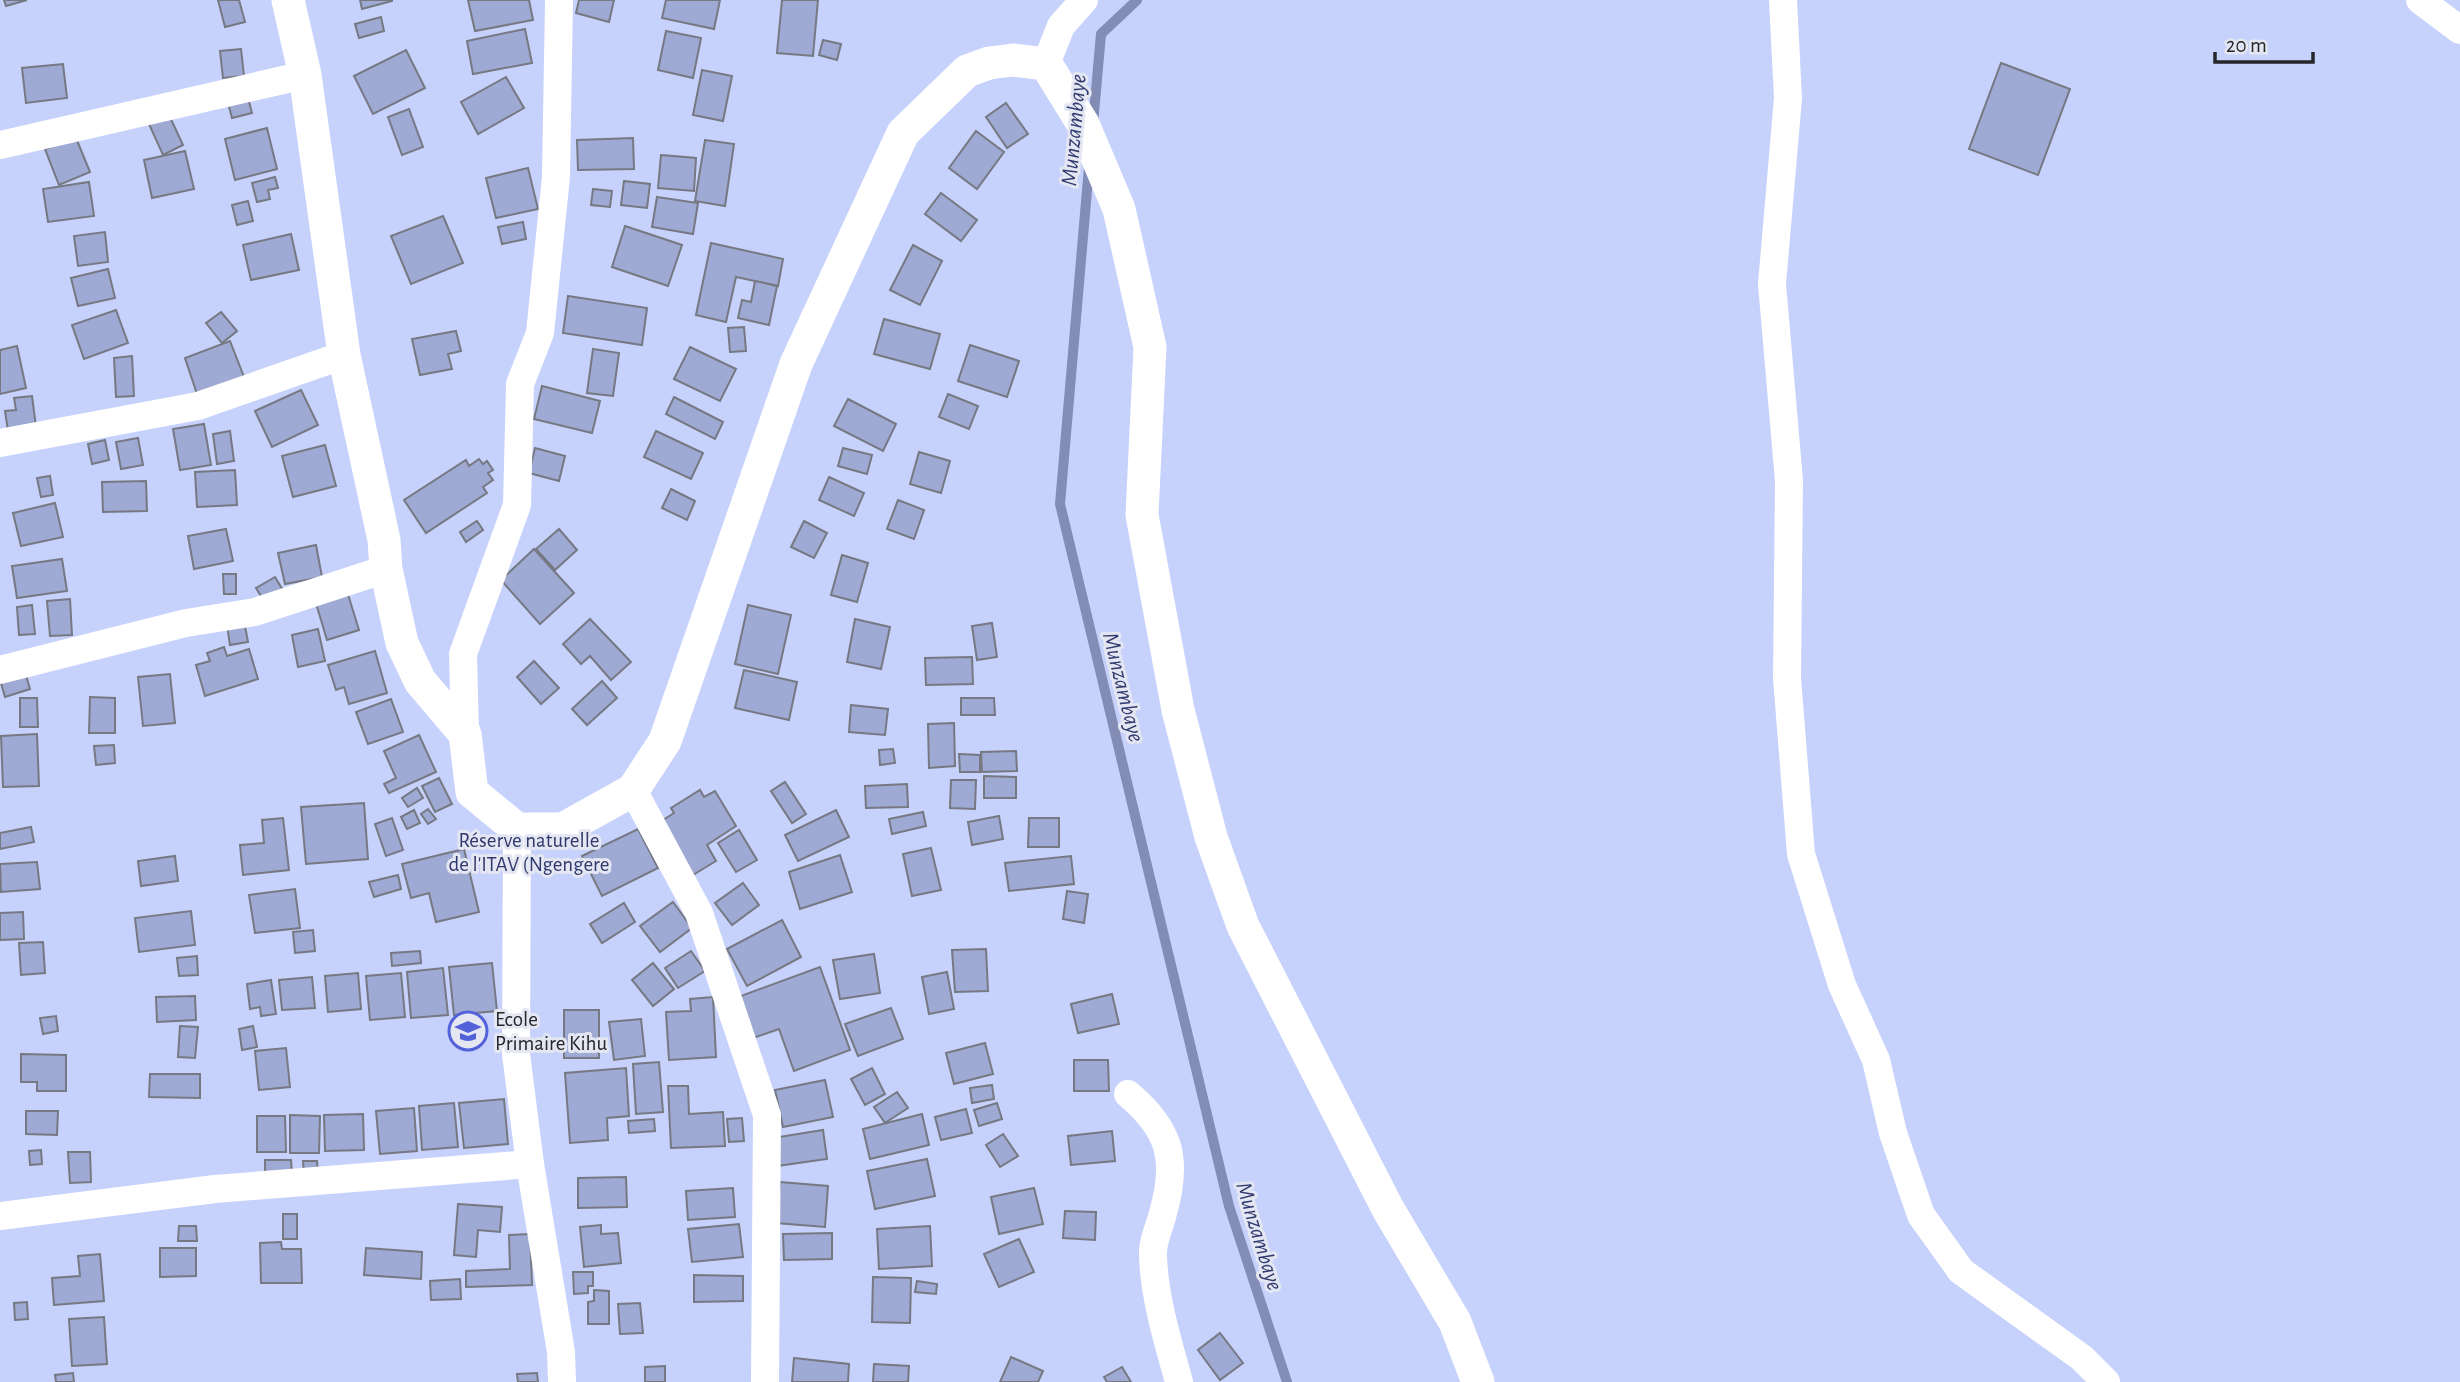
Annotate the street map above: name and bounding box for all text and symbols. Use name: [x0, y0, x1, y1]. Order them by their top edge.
scale bar: [2215, 21, 2313, 65]
text: 20 m: [2226, 35, 2267, 56]
water label: Munzambaye: [1058, 73, 1091, 187]
water label: Munzambaye: [1098, 630, 1147, 745]
park label: Réserve naturelle de l'ITAV (Ngengere: [448, 830, 610, 875]
place label: Ecole Primaire Kihu: [495, 1009, 607, 1054]
school or university icon: Ecole Primaire Kihu: [447, 1010, 489, 1052]
water label: Munzambaye: [1231, 1180, 1286, 1294]

